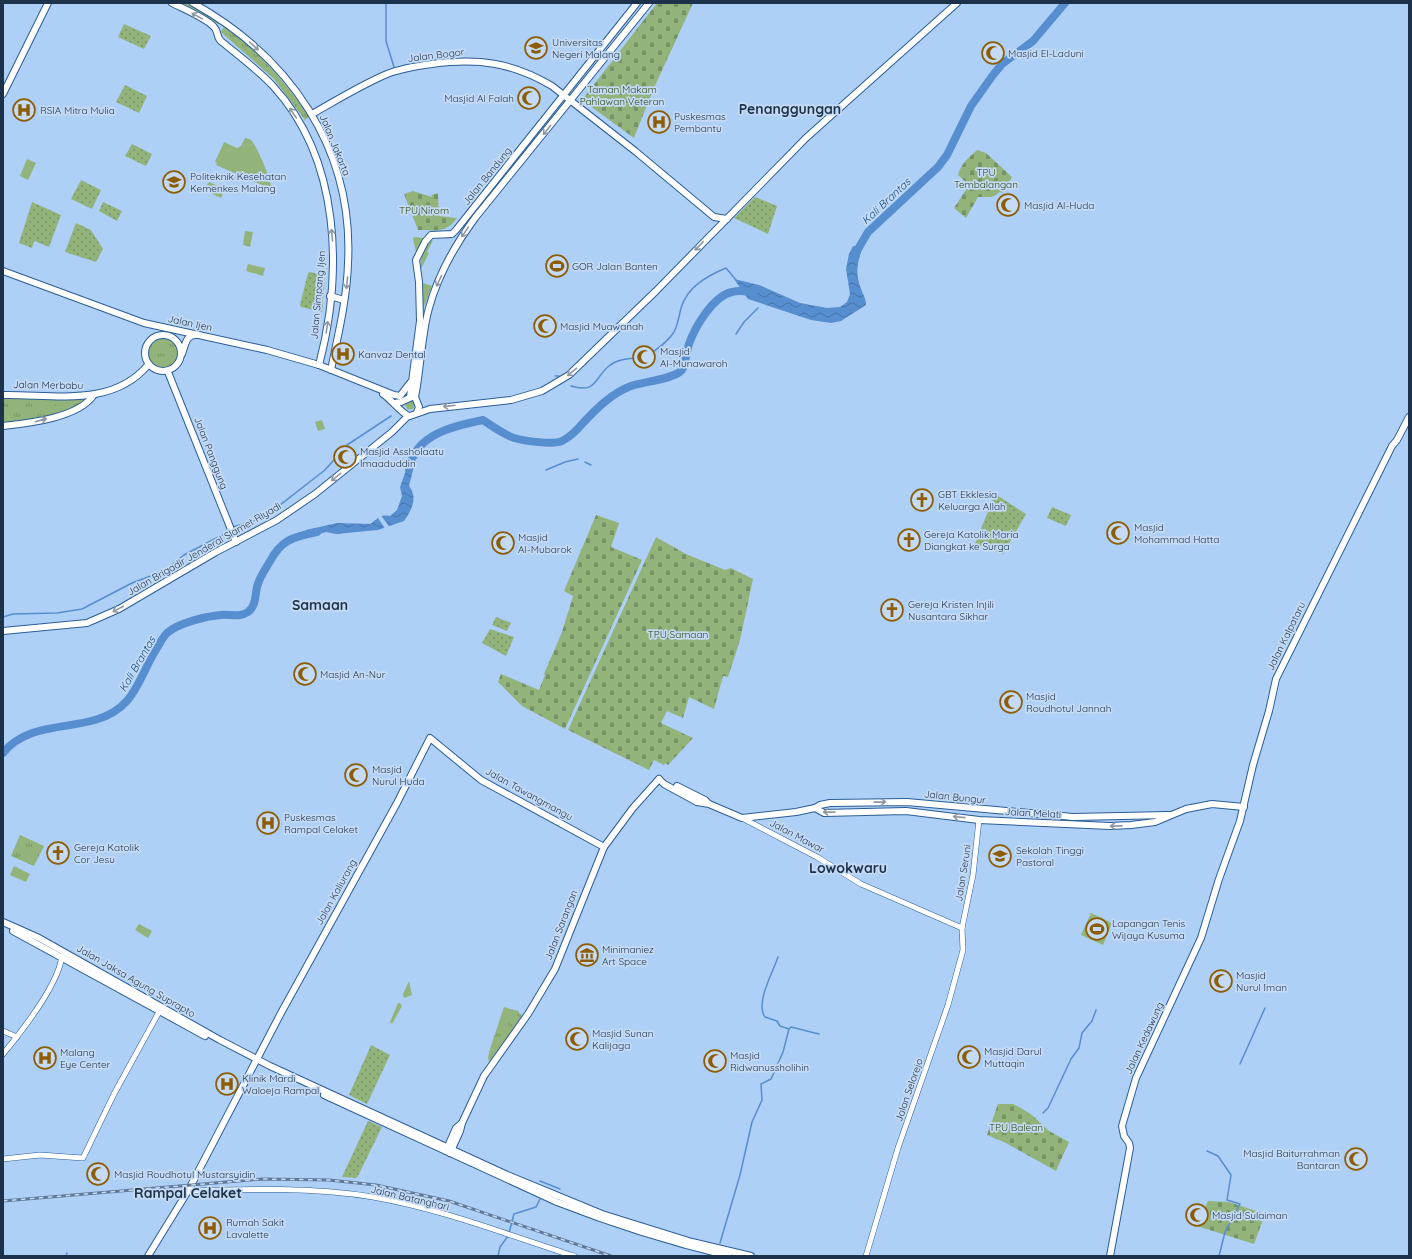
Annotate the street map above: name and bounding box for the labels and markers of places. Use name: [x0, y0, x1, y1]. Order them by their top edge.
school or university icon: Universitas Negeri Malang: [523, 35, 549, 61]
place label: Universitas Negeri Malang: [552, 36, 620, 61]
mosque icon: Masjid El-Laduni: [980, 40, 1006, 66]
place label: Masjid El-Laduni: [1008, 47, 1084, 60]
mosque icon: Masjid Al Falah: [516, 85, 542, 111]
place label: Masjid Al Falah: [444, 92, 514, 105]
hospital icon: RSIA Mitra Mulia: [11, 97, 37, 123]
place label: RSIA Mitra Mulia: [40, 104, 115, 117]
hospital icon: Puskesmas Pembantu: [646, 109, 672, 135]
place label: Puskesmas Pembantu: [674, 110, 726, 135]
school or university icon: Politeknik Kesehatan Kemenkes Malang: [161, 169, 187, 195]
place label: Politeknik Kesehatan Kemenkes Malang: [190, 170, 286, 195]
mosque icon: Masjid Al-Huda: [995, 192, 1021, 218]
place label: Masjid Al-Huda: [1024, 199, 1094, 212]
sports icon: GOR Jalan Banten: [544, 253, 570, 279]
place label: GOR Jalan Banten: [572, 260, 658, 273]
mosque icon: Masjid Muawanah: [532, 313, 558, 339]
place label: Masjid Muawanah: [560, 320, 644, 333]
hospital icon: Kanvaz Dental: [330, 341, 356, 367]
mosque icon: Masjid Al-Munawaroh: [631, 344, 657, 370]
place label: Masjid Al-Munawaroh: [660, 345, 727, 370]
place label: Kanvaz Dental: [358, 348, 426, 361]
mosque icon: Masjid Assholaatu Imaaduddin: [332, 444, 358, 470]
place label: Masjid Assholaatu Imaaduddin: [360, 445, 444, 470]
church icon: GBT Ekklesia Keluarga Allah: [909, 487, 935, 513]
place label: GBT Ekklesia Keluarga Allah: [938, 488, 1006, 513]
mosque icon: Masjid Mohammad Hatta: [1105, 520, 1131, 546]
place label: Masjid Mohammad Hatta: [1134, 521, 1219, 546]
church icon: Gereja Katolik Maria Diangkat ke Surga: [896, 527, 922, 553]
place label: Gereja Katolik Maria Diangkat ke Surga: [924, 528, 1018, 553]
mosque icon: Masjid Al-Mubarok: [490, 530, 516, 556]
place label: Masjid Al-Mubarok: [518, 531, 572, 556]
church icon: Gereja Kristen Injili Nusantara Sikhar: [879, 597, 905, 623]
place label: Gereja Kristen Injili Nusantara Sikhar: [908, 598, 994, 623]
mosque icon: Masjid An-Nur: [292, 661, 318, 687]
place label: Masjid An-Nur: [320, 668, 386, 681]
mosque icon: Masjid Roudhotul Jannah: [998, 689, 1024, 715]
place label: Masjid Roudhotul Jannah: [1026, 690, 1111, 715]
mosque icon: Masjid Nurul Huda: [343, 762, 369, 788]
place label: Masjid Nurul Huda: [372, 763, 425, 788]
hospital icon: Puskesmas Rampal Celaket: [255, 810, 281, 836]
place label: Puskesmas Rampal Celaket: [284, 811, 358, 836]
church icon: Gereja Katolik Cor Jesu: [45, 840, 71, 866]
place label: Gereja Katolik Cor Jesu: [74, 841, 139, 866]
school or university icon: Sekolah Tinggi Pastoral: [987, 843, 1013, 869]
place label: Sekolah Tinggi Pastoral: [1016, 844, 1084, 869]
sports icon: Lapangan Tenis Wijaya Kusuma: [1084, 916, 1110, 942]
place label: Lapangan Tenis Wijaya Kusuma: [1112, 917, 1185, 942]
museum icon: Minimaniez Art Space: [574, 942, 600, 968]
place label: Minimaniez Art Space: [602, 943, 654, 968]
mosque icon: Masjid Nurul Iman: [1208, 968, 1234, 994]
place label: Masjid Nurul Iman: [1236, 969, 1287, 994]
mosque icon: Masjid Sunan Kalijaga: [564, 1026, 590, 1052]
place label: Masjid Sunan Kalijaga: [592, 1027, 654, 1052]
mosque icon: Masjid Darul Muttaqin: [956, 1044, 982, 1070]
hospital icon: Malang Eye Center: [32, 1045, 58, 1071]
place label: Masjid Darul Muttaqin: [984, 1045, 1042, 1070]
place label: Malang Eye Center: [60, 1046, 111, 1071]
mosque icon: Masjid Ridwanussholihin: [702, 1048, 728, 1074]
place label: Masjid Ridwanussholihin: [730, 1049, 809, 1074]
hospital icon: Klinik Mardi Waloeja Rampal: [214, 1071, 240, 1097]
place label: Klinik Mardi Waloeja Rampal: [242, 1072, 319, 1097]
mosque icon: Masjid Baiturrahman Bantaran: [1343, 1146, 1369, 1172]
place label: Masjid Baiturrahman Bantaran: [1243, 1147, 1340, 1172]
mosque icon: Masjid Roudhotul Mustarsyidin: [85, 1161, 111, 1187]
place label: Masjid Roudhotul Mustarsyidin: [114, 1168, 255, 1181]
mosque icon: Masjid Sulaiman: [1184, 1202, 1210, 1228]
place label: Masjid Sulaiman: [1212, 1209, 1287, 1222]
hospital icon: Rumah Sakit Lavalette: [197, 1215, 223, 1241]
place label: Rumah Sakit Lavalette: [226, 1216, 285, 1241]

